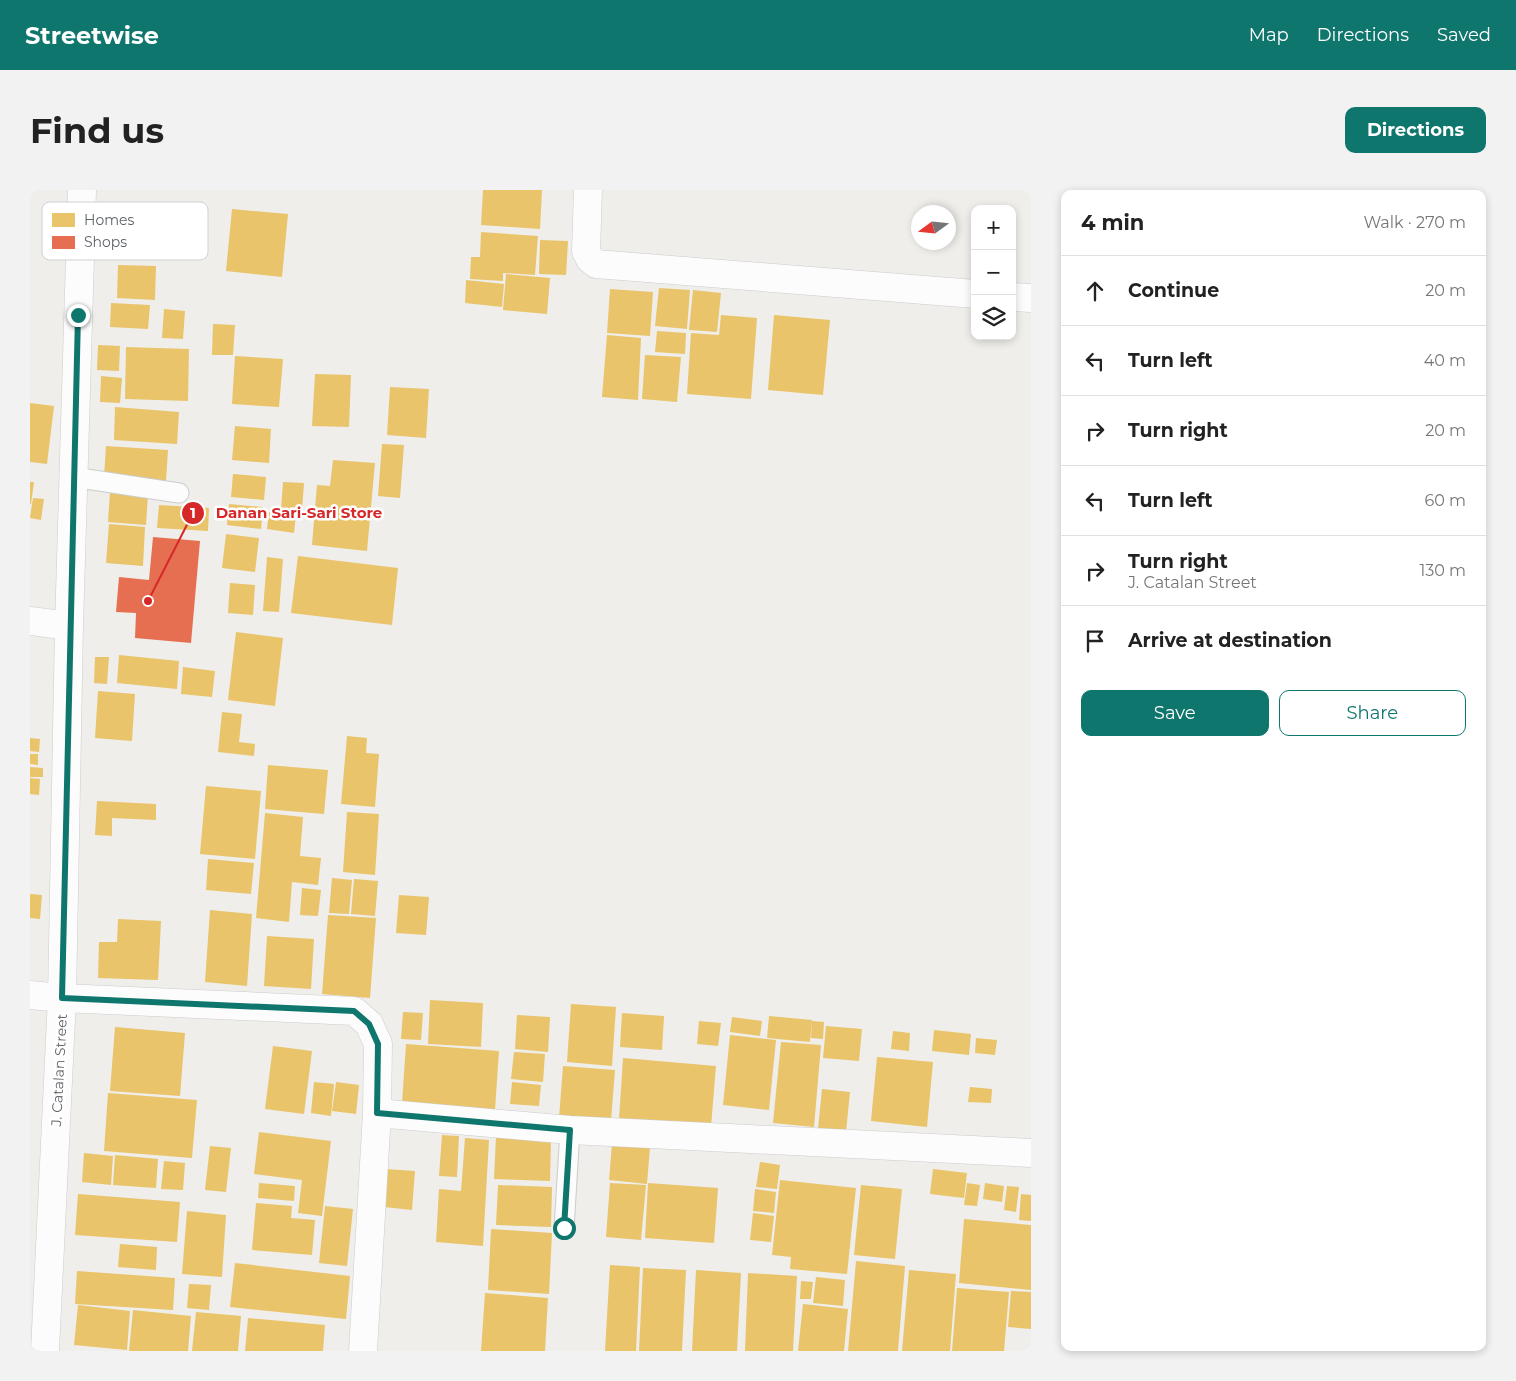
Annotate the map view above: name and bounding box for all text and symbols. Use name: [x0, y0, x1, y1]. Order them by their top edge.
text: Streetwise: [25, 21, 159, 50]
text: Map: [1249, 24, 1289, 46]
text: Directions: [1317, 24, 1409, 46]
text: Saved: [1437, 24, 1491, 46]
button: Directions: [1345, 107, 1486, 153]
text: Find us: [30, 109, 164, 152]
legend: [42, 202, 208, 260]
north arrow: [911, 205, 956, 250]
map controls: [971, 205, 1016, 340]
button: +: [971, 205, 1016, 250]
text: 4 min: [1081, 210, 1144, 235]
text: Homes: [84, 211, 134, 229]
text: Walk · 270 m: [1363, 213, 1466, 232]
text: Shops: [84, 233, 127, 251]
button: −: [971, 250, 1016, 295]
icon: ahead: [1081, 277, 1109, 305]
text: Continue: [1128, 279, 1219, 302]
text: 20 m: [1425, 281, 1466, 300]
button: layers: [971, 295, 1016, 340]
route end: [67, 304, 90, 327]
icon: left: [1081, 347, 1109, 375]
text: Turn left: [1128, 349, 1213, 372]
text: 40 m: [1424, 351, 1466, 370]
icon: right: [1081, 417, 1109, 445]
text: Turn right: [1128, 419, 1228, 442]
text: 20 m: [1425, 421, 1466, 440]
icon: left: [1081, 487, 1109, 515]
text: Turn left: [1128, 489, 1213, 512]
text: 60 m: [1424, 491, 1466, 510]
callout: Danan Sari-Sari Store: [180, 498, 392, 528]
text: 1: [190, 503, 196, 522]
text: Danan Sari-Sari Store: [216, 503, 382, 522]
text: Turn right: [1128, 550, 1228, 573]
icon: right: [1081, 557, 1109, 585]
text: 130 m: [1419, 561, 1466, 580]
text: J. Catalan Street: [1128, 573, 1257, 592]
icon: arrive: [1081, 627, 1109, 655]
text: Arrive at destination: [1128, 629, 1332, 652]
button: Save: [1081, 690, 1269, 736]
button: Share: [1279, 690, 1466, 736]
street label: J. Catalan Street: [47, 1013, 71, 1128]
route start: [553, 1217, 576, 1240]

